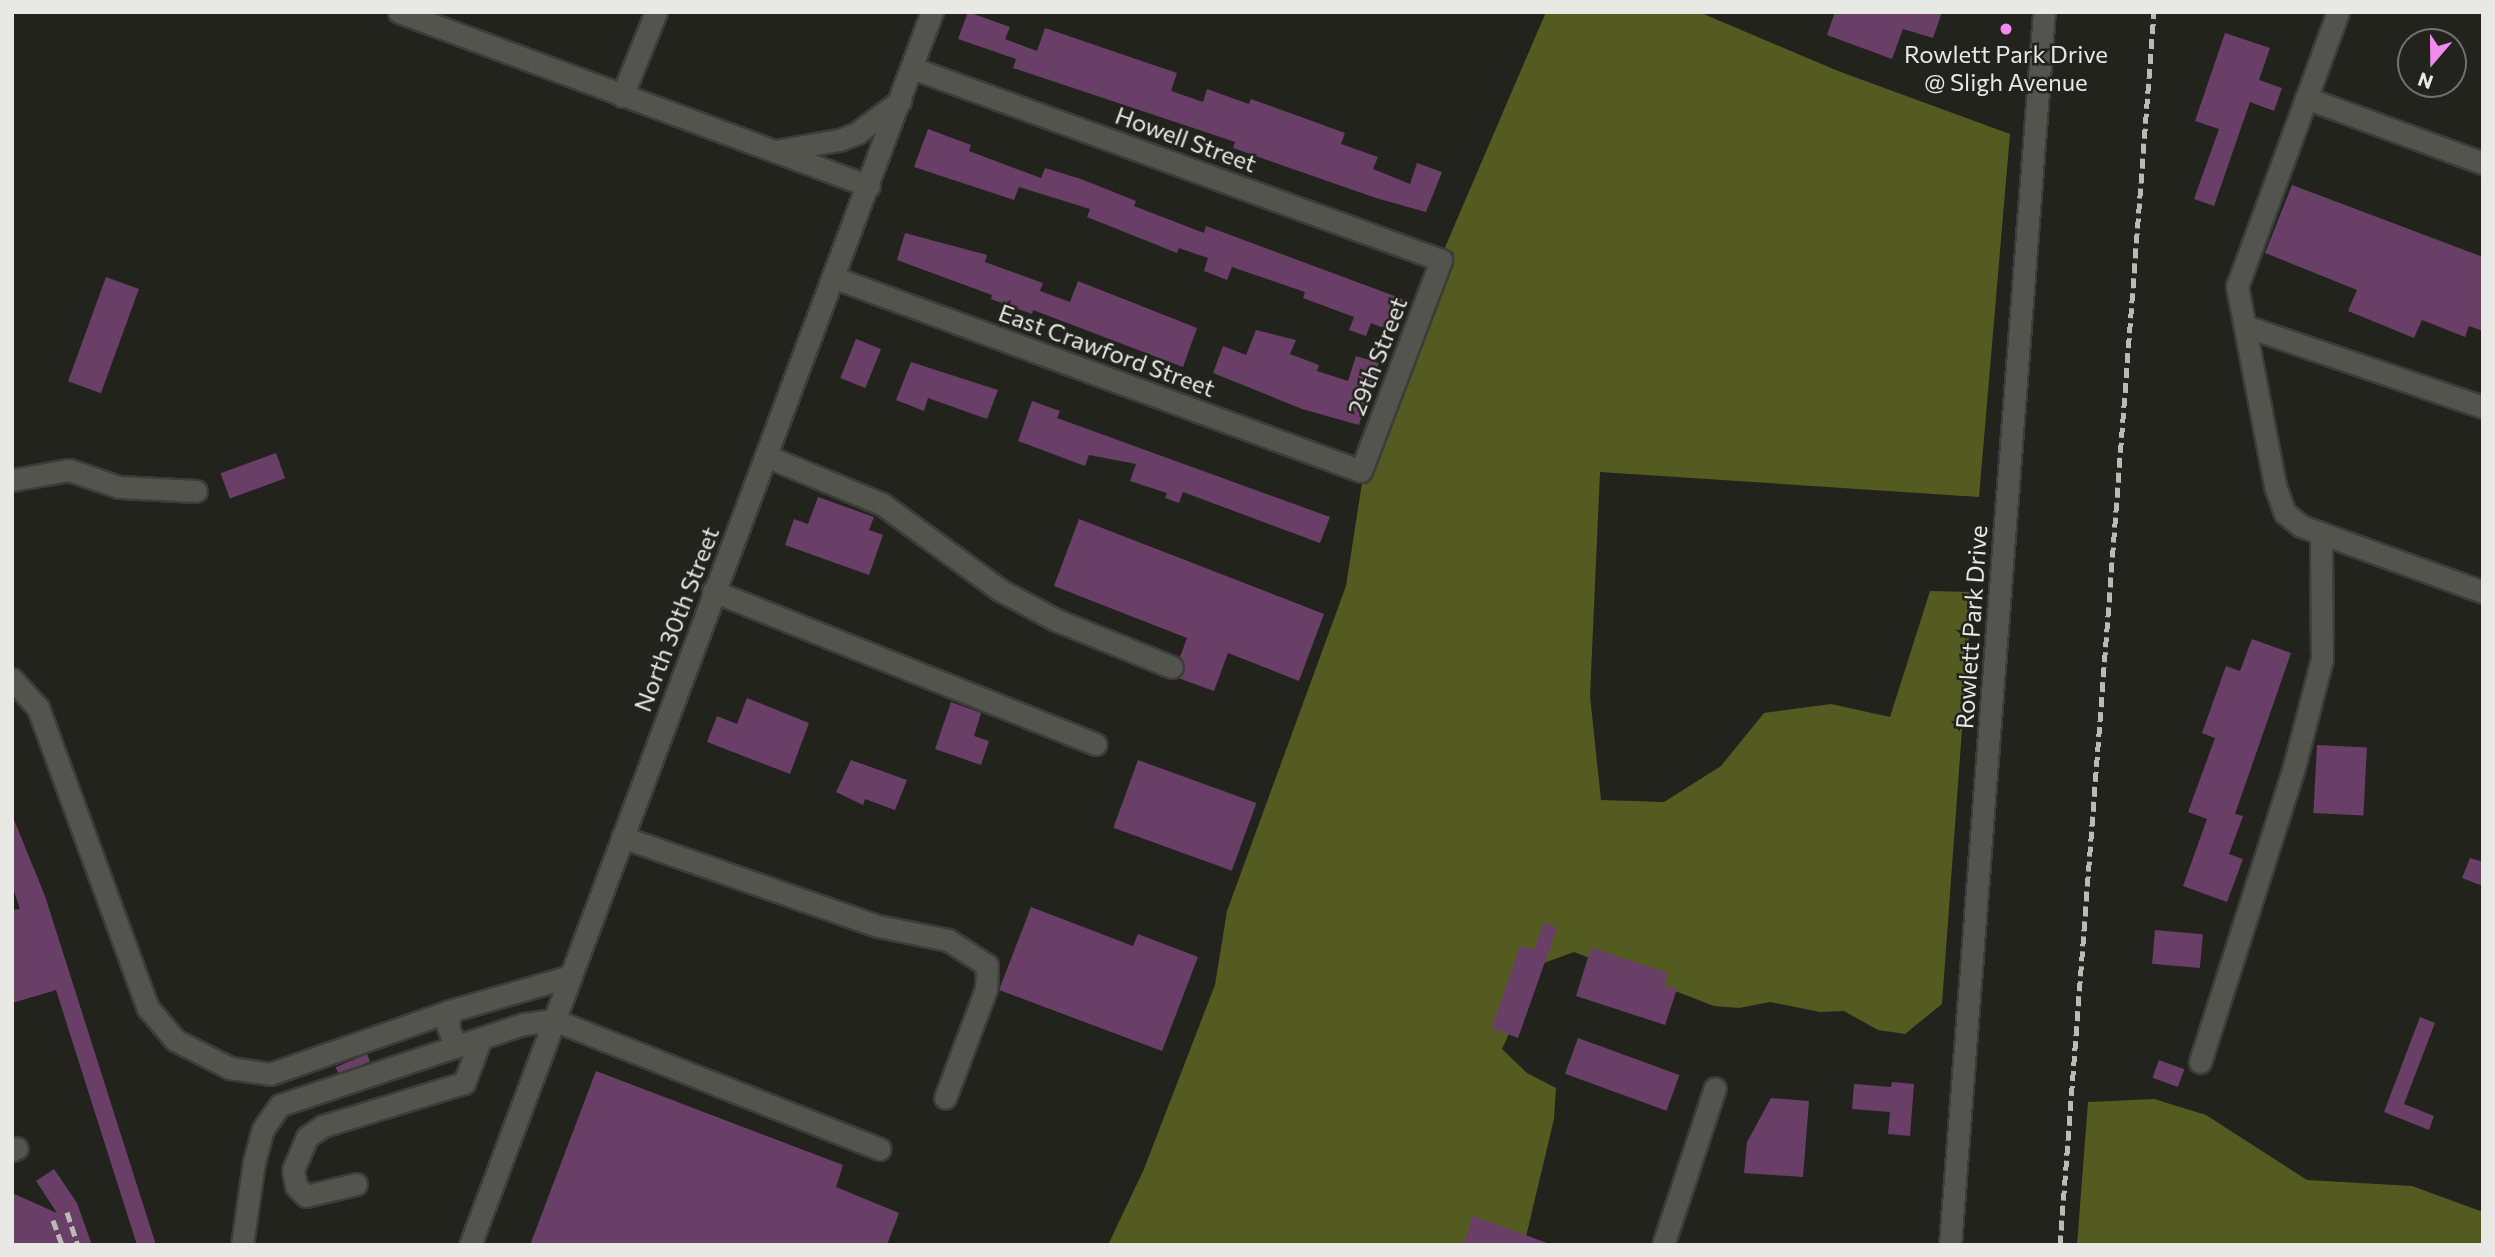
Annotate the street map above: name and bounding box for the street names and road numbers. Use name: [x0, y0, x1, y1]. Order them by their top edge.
street label: Howell Street: [1112, 100, 1260, 178]
street label: 29th Street: [1341, 293, 1413, 419]
street label: East Crawford Street: [995, 297, 1219, 403]
street label: North 30th Street: [628, 523, 724, 715]
street label: Rowlett Park Drive: [1950, 524, 1992, 730]

